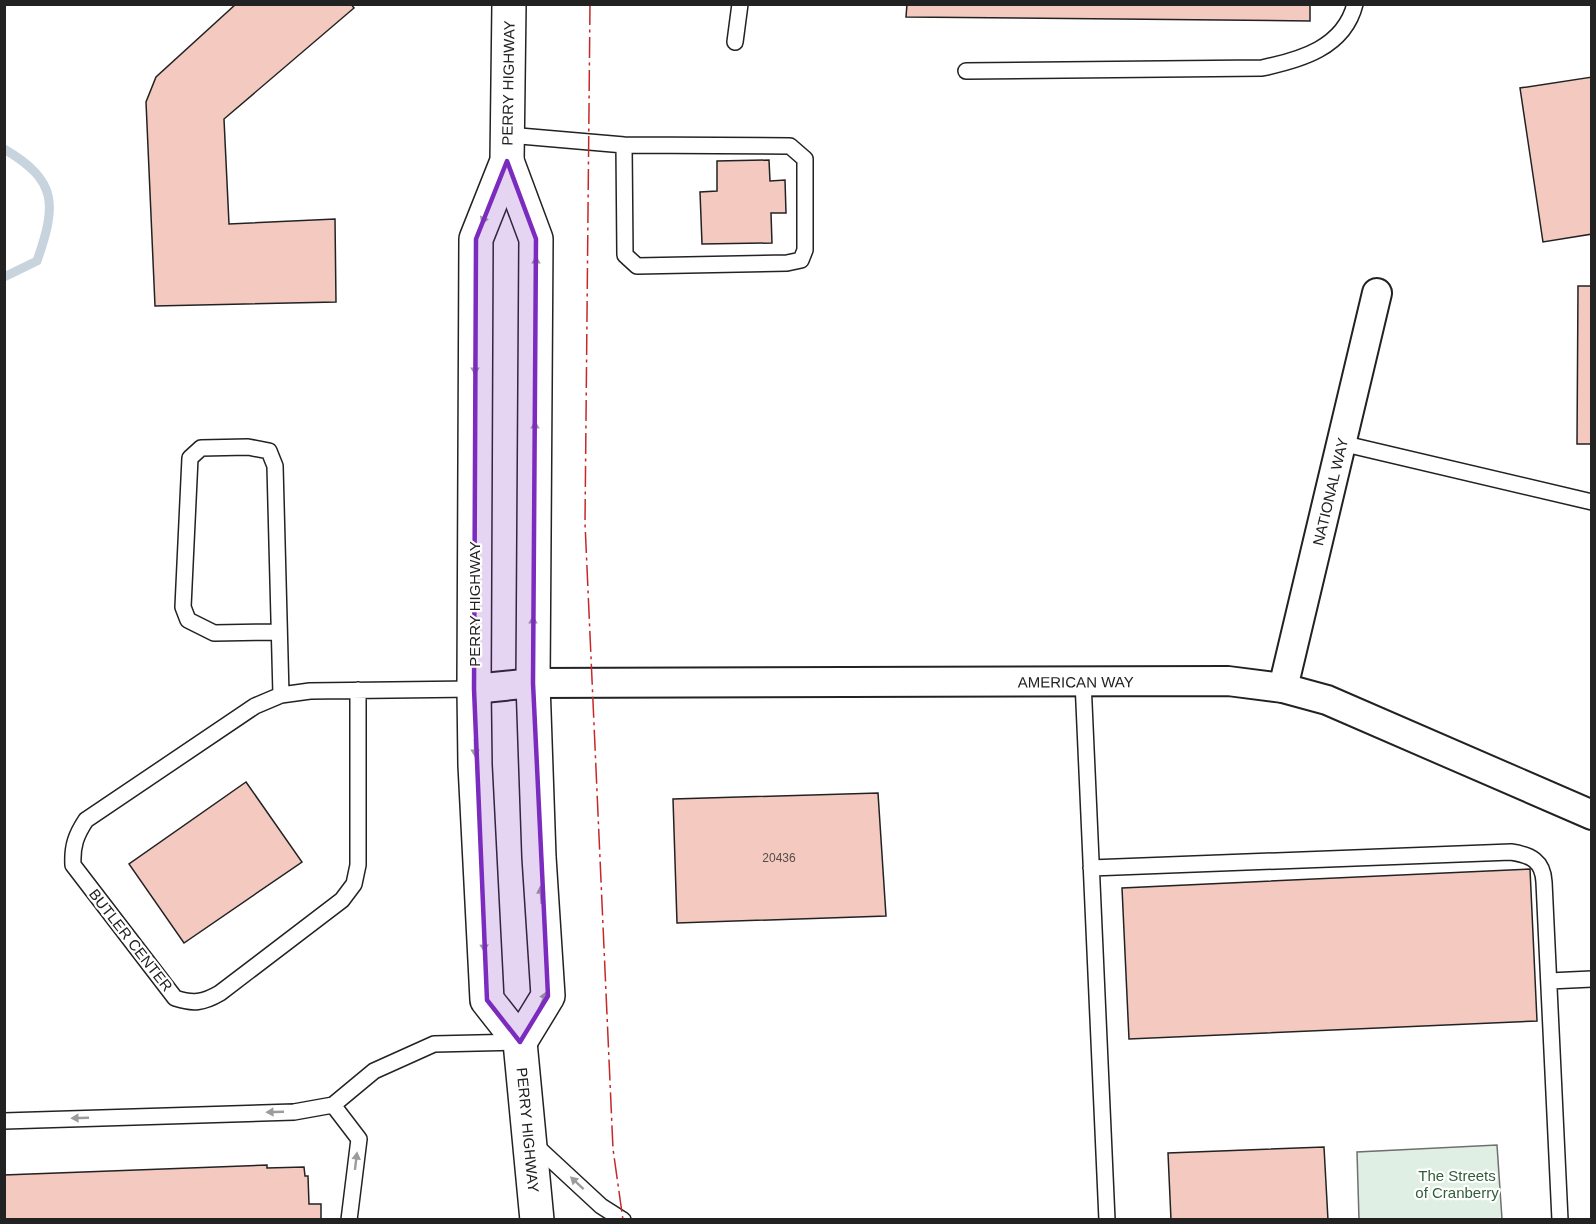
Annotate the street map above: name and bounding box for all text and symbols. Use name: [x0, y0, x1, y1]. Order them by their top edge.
street label: PERRY HIGHWAY: [498, 20, 518, 146]
one-way arrow: [480, 207, 490, 225]
one-way arrow: [531, 256, 541, 275]
one-way arrow: [470, 356, 480, 375]
one-way arrow: [530, 420, 540, 439]
street label: NATIONAL WAY: [1309, 436, 1351, 547]
street label: PERRY HIGHWAY: [466, 541, 483, 667]
one-way arrow: [528, 615, 538, 634]
street label: AMERICAN WAY: [1018, 673, 1134, 690]
one-way arrow: [470, 738, 479, 757]
house number: 20436: [762, 851, 796, 865]
street label: BUTLER CENTER: [86, 886, 176, 995]
one-way arrow: [537, 886, 546, 905]
one-way arrow: [479, 933, 489, 952]
one-way arrow: [538, 991, 548, 1009]
street label: PERRY HIGHWAY: [514, 1067, 543, 1193]
one-way arrow: [266, 1108, 285, 1117]
one-way arrow: [71, 1114, 90, 1123]
one-way arrow: [352, 1152, 361, 1171]
park label: The Streets of Cranberry: [1415, 1167, 1499, 1201]
one-way arrow: [570, 1177, 585, 1190]

